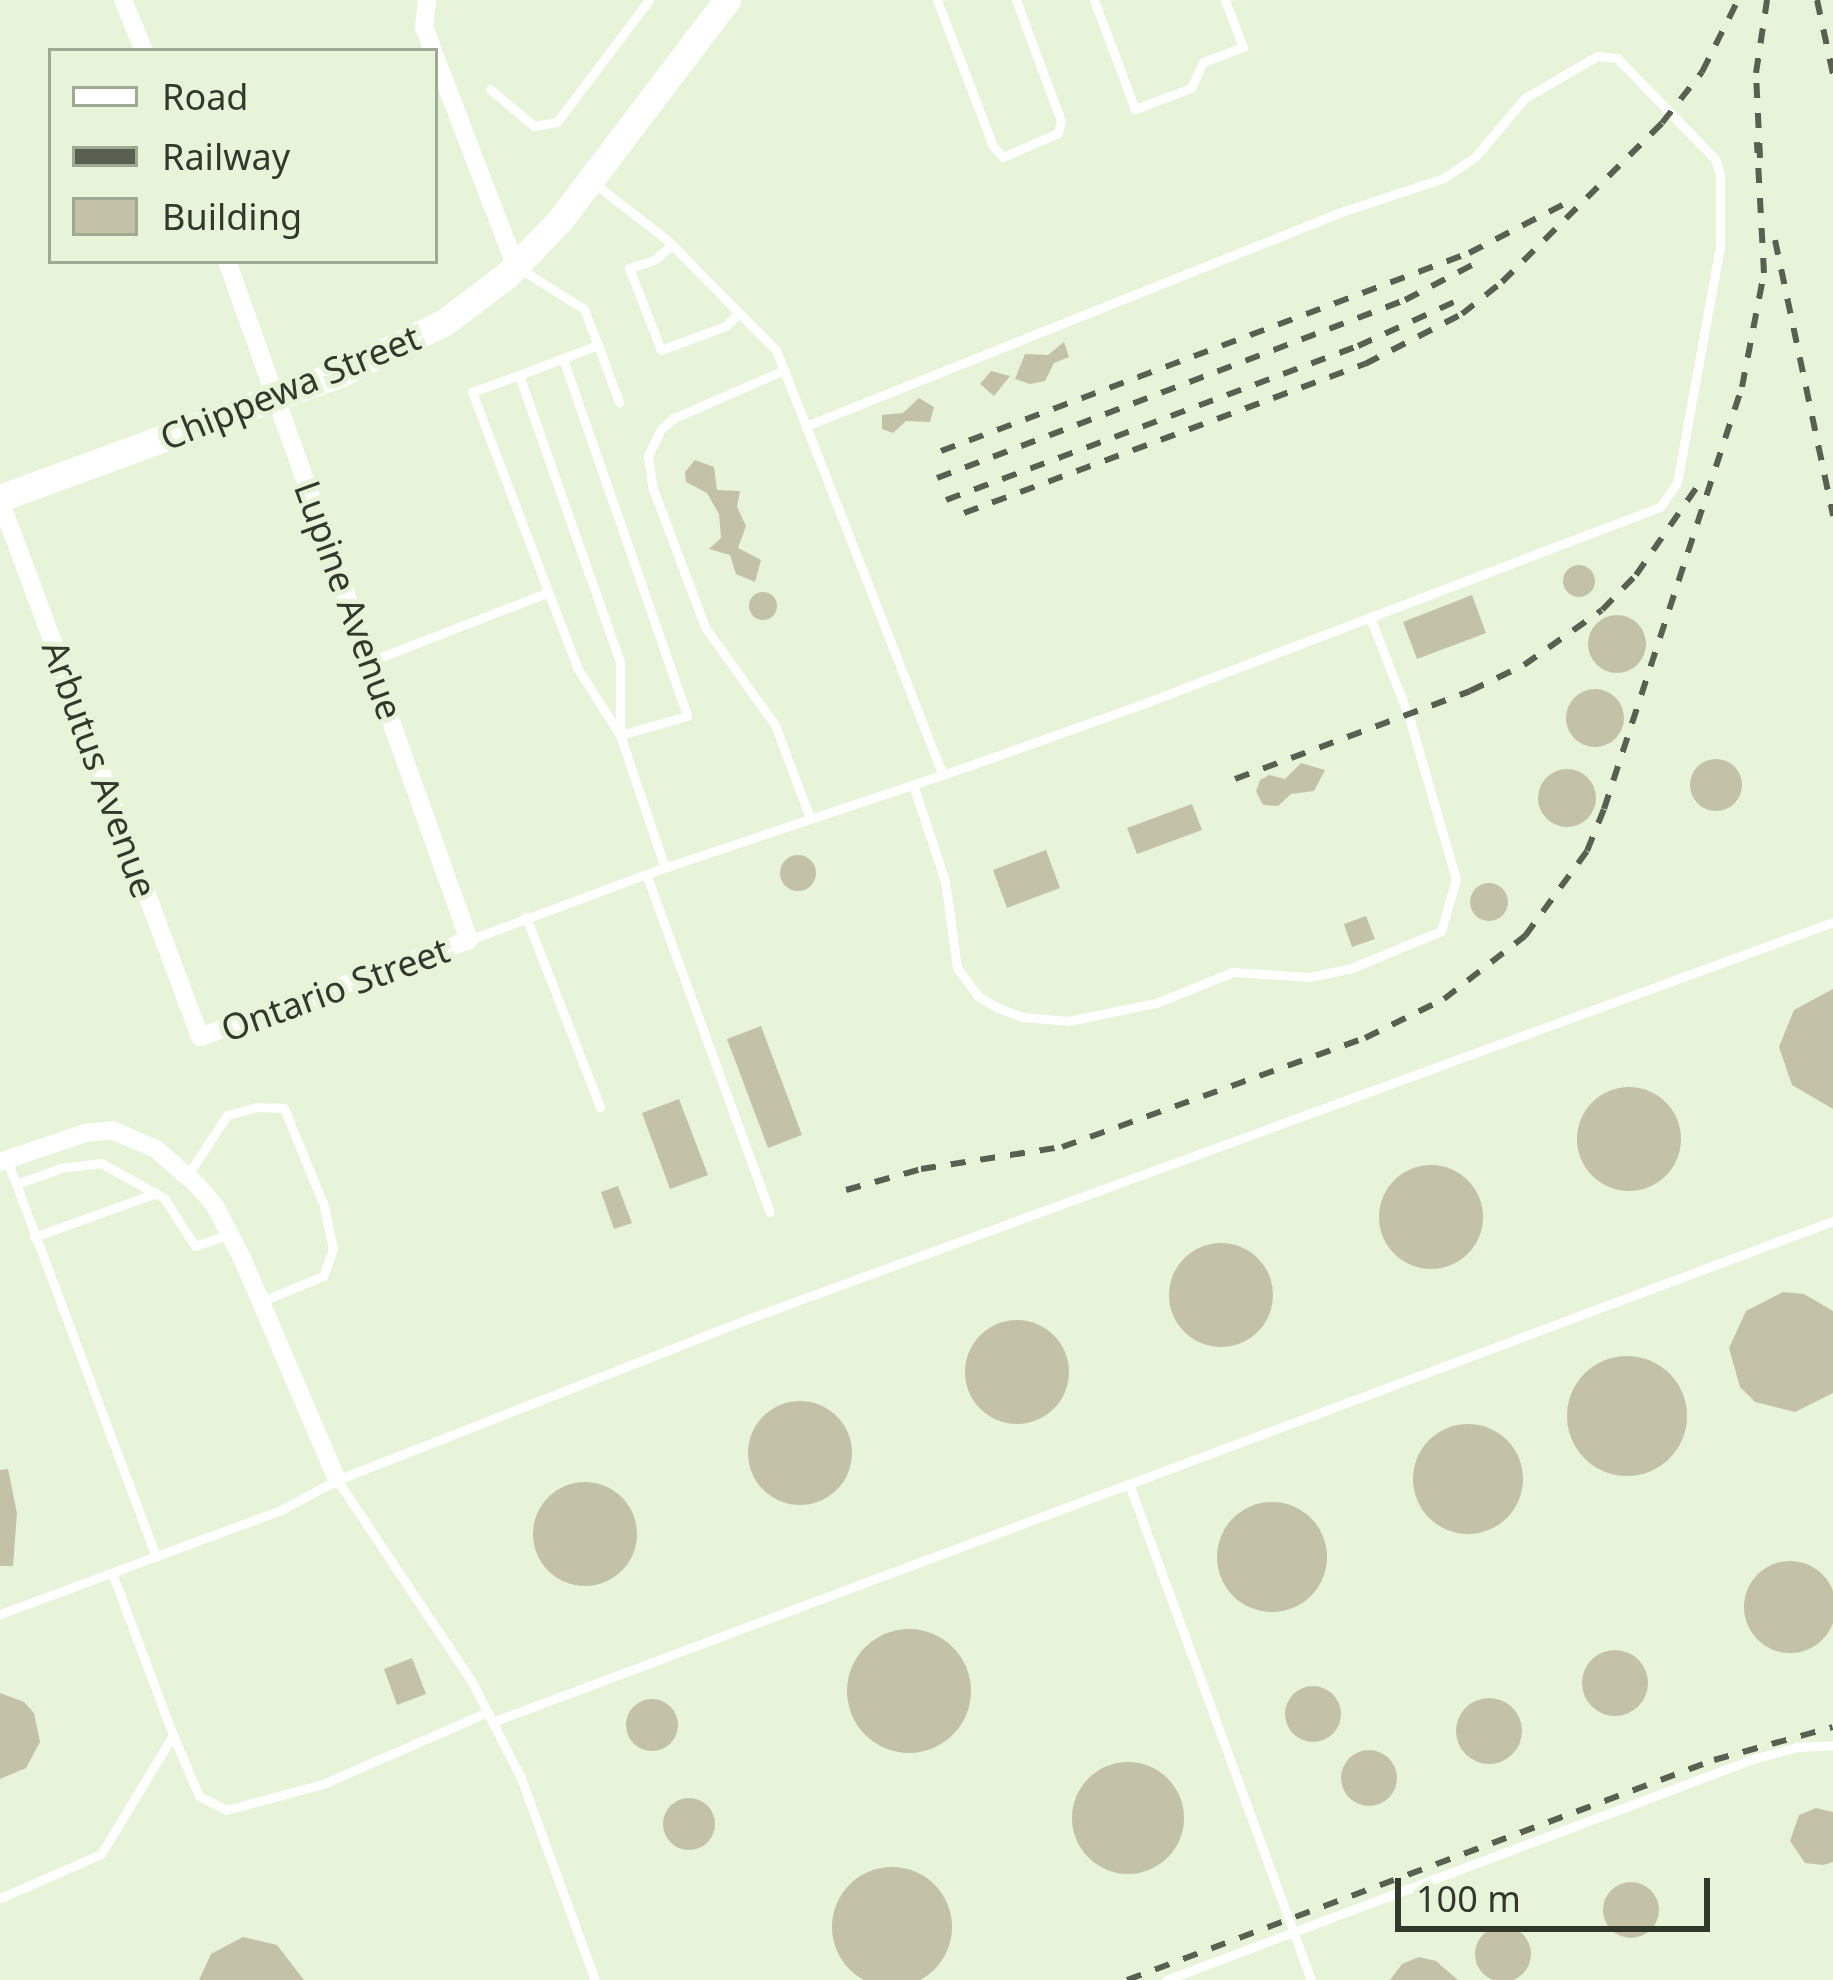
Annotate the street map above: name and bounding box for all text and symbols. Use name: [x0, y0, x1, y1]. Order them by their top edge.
legend: [48, 48, 438, 264]
text: Road: [162, 72, 249, 121]
text: Railway: [162, 132, 290, 181]
text: Building: [162, 192, 302, 241]
street label: Chippewa Street: [154, 315, 426, 459]
street label: Lupine Avenue: [286, 475, 412, 725]
street label: Arbutus Avenue: [33, 635, 167, 903]
street label: Ontario Street: [215, 928, 455, 1050]
scale bar: [1401, 1854, 1716, 1928]
text: 100 m: [1416, 1874, 1521, 1923]

